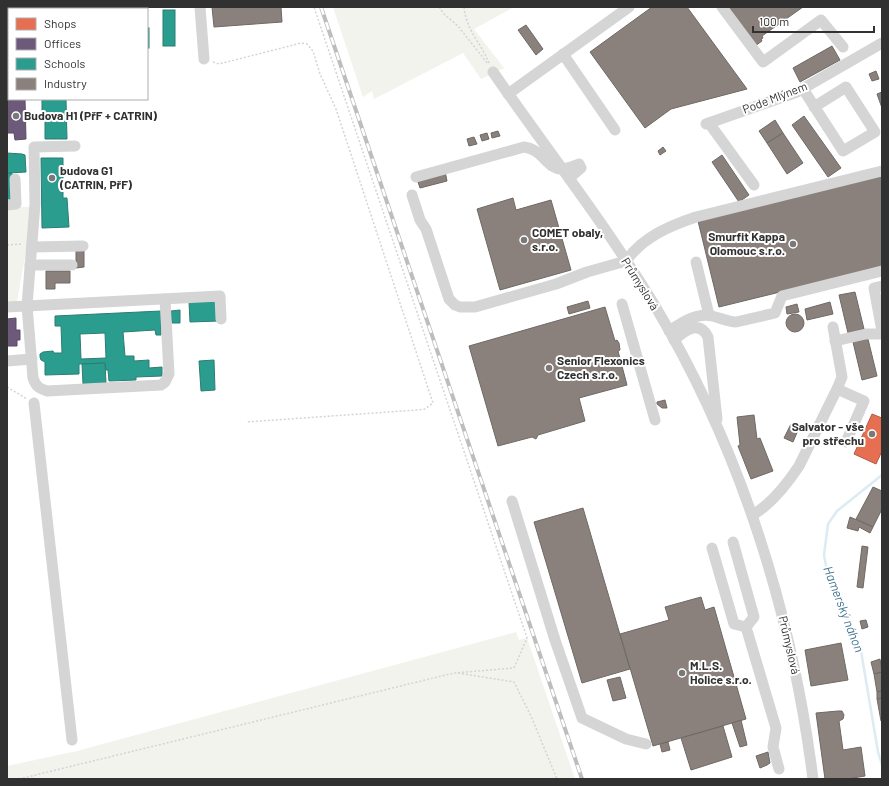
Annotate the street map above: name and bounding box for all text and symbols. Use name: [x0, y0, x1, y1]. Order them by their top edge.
legend: [8, 8, 148, 100]
scale bar: [753, 8, 874, 34]
text: 100 m: [759, 14, 789, 28]
text: Shops: [44, 16, 77, 30]
text: Offices: [44, 36, 81, 50]
text: Schools: [44, 56, 85, 70]
text: Industry: [44, 76, 87, 90]
street label: Pode Mlýnem: [740, 78, 809, 116]
place label: Budova H1 (PřF + CATRIN): [24, 108, 158, 122]
marker: Budova H1 (PřF + CATRIN): [11, 111, 21, 121]
place label: budova G1 (CATRIN, PřF): [59, 163, 133, 191]
marker: budova G1 (CATRIN, PřF): [47, 173, 57, 183]
place label: COMET obaly, s.r.o.: [532, 225, 603, 253]
place label: Smurfit Kappa Olomouc s.r.o.: [708, 229, 785, 257]
marker: COMET obaly, s.r.o.: [519, 235, 529, 245]
marker: Smurfit Kappa Olomouc s.r.o.: [788, 239, 798, 249]
street label: Průmyslová: [619, 255, 663, 312]
place label: Senior Flexonics Czech s.r.o.: [557, 353, 645, 381]
marker: Senior Flexonics Czech s.r.o.: [544, 363, 554, 373]
place label: Salvator - vše pro střechu: [792, 419, 864, 447]
marker: Salvator - vše pro střechu: [867, 429, 877, 439]
water label: Hamerský náhon: [820, 564, 868, 655]
street label: Průmyslová: [776, 614, 803, 675]
place label: M.L.S. Holice s.r.o.: [690, 658, 752, 686]
marker: M.L.S. Holice s.r.o.: [677, 668, 687, 678]

